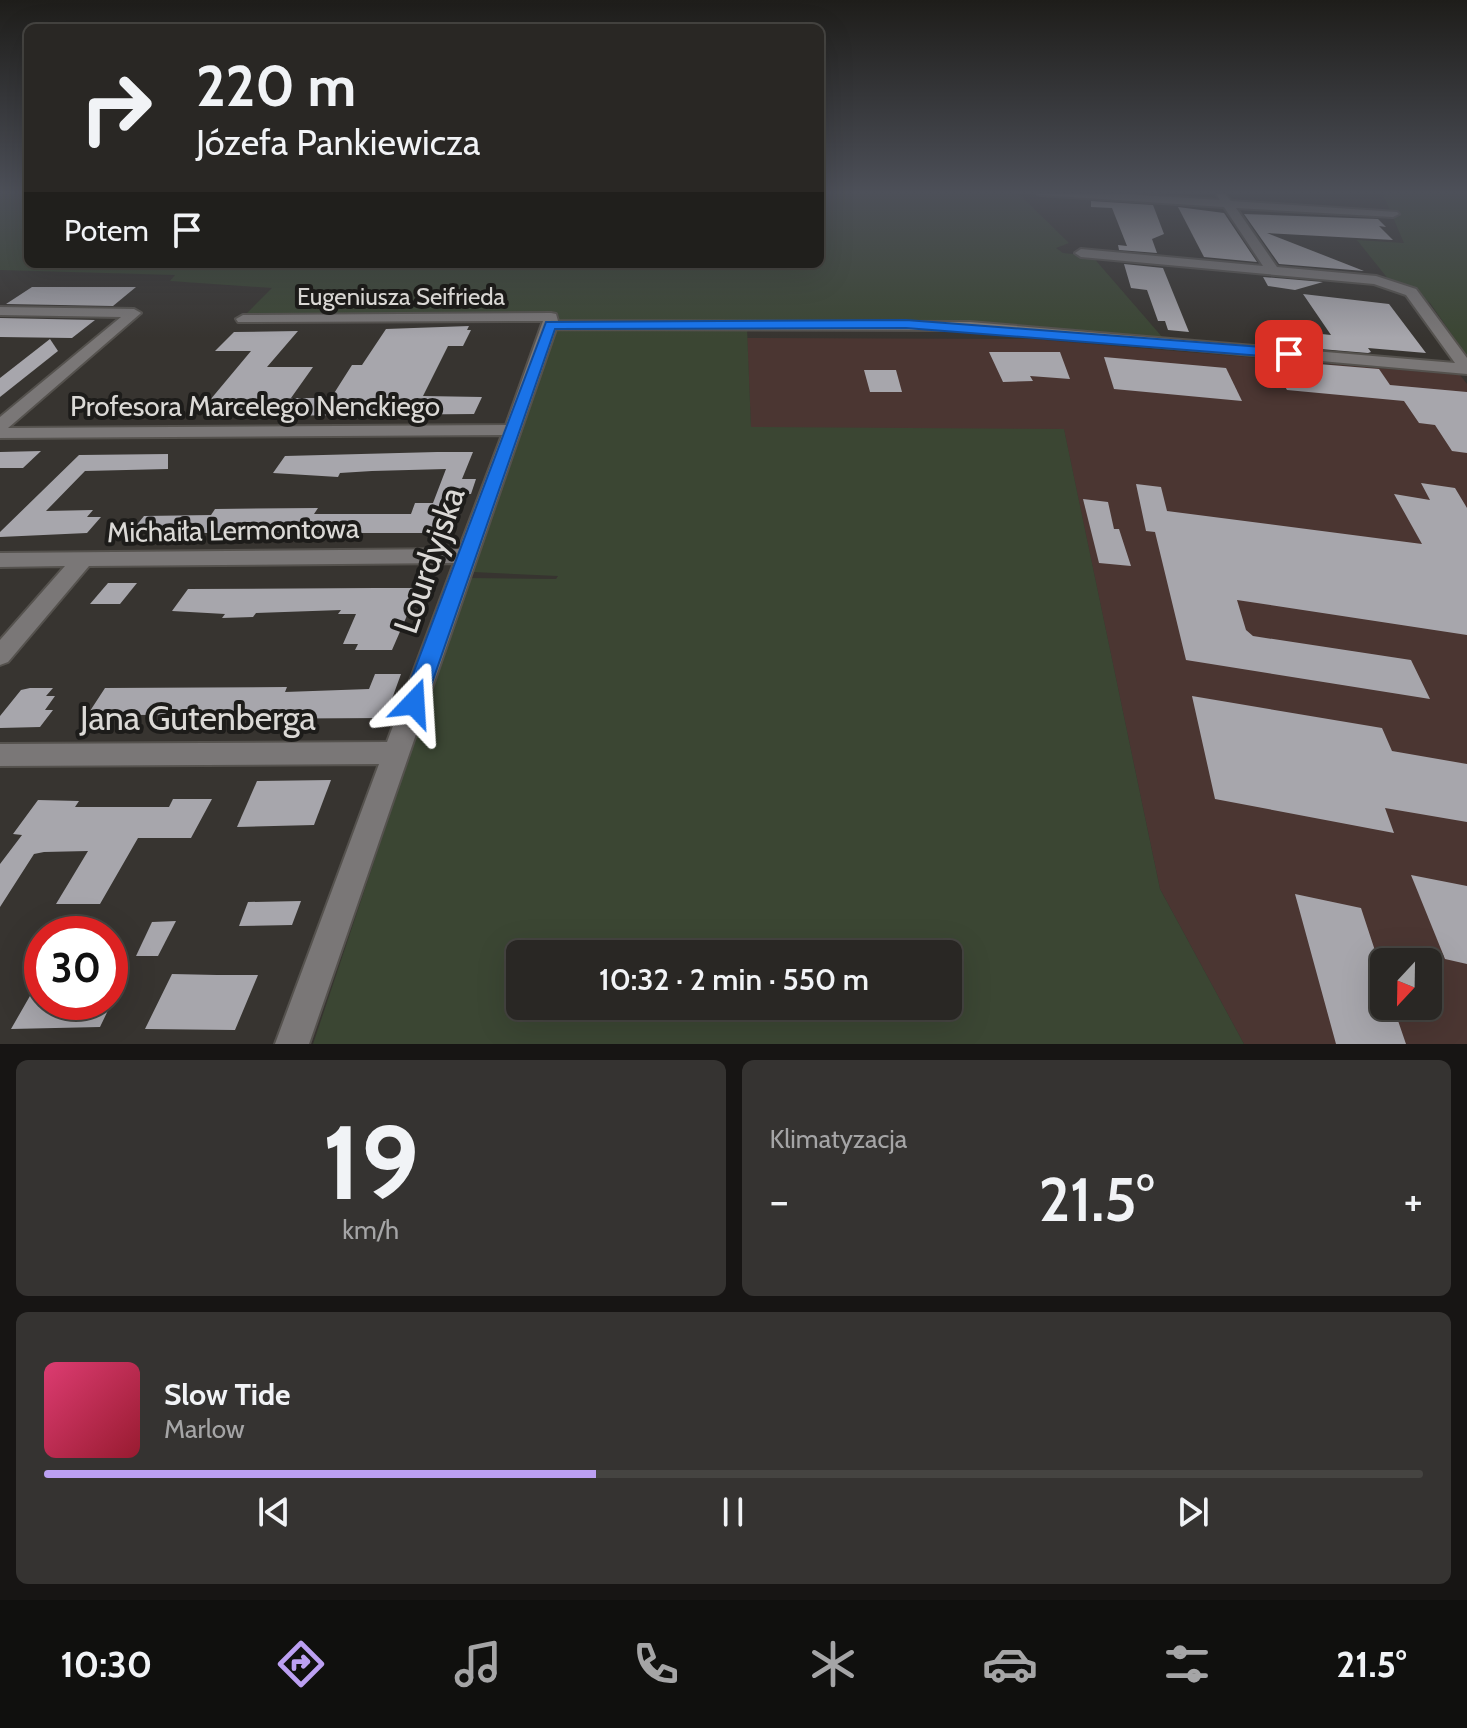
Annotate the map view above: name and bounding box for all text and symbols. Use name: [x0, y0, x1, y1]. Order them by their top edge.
text: 220 m: [196, 52, 356, 120]
icon: right: [64, 56, 168, 160]
text: Józefa Pankiewicza: [196, 120, 480, 164]
icon: arrive: [165, 208, 209, 252]
text: Potem: [64, 212, 149, 249]
street label: Eugeniusza Seifrieda: [297, 282, 506, 311]
pin: [1255, 320, 1323, 388]
icon: arrive: [1267, 332, 1311, 376]
street label: Profesora Marcelego Nenckiego: [70, 389, 440, 423]
street label: Lourdyjska: [384, 481, 474, 639]
street label: Michaiła Lermontowa: [106, 511, 360, 549]
position arrow: [372, 661, 456, 745]
street label: Jana Gutenberga: [79, 697, 317, 739]
speed limit sign: 30: [24, 916, 128, 1020]
north arrow: [1370, 948, 1442, 1020]
map controls: [1370, 948, 1442, 1020]
text: 10:32 · 2 min · 550 m: [599, 961, 869, 998]
text: 19: [322, 1099, 419, 1225]
text: Klimatyzacja: [770, 1123, 907, 1155]
text: 21.5°: [1038, 1163, 1154, 1236]
text: −: [770, 1174, 789, 1227]
text: +: [1404, 1174, 1423, 1227]
text: km/h: [342, 1214, 399, 1246]
text: Slow Tide: [164, 1376, 291, 1413]
text: Marlow: [164, 1413, 245, 1445]
icon: previous: [252, 1490, 296, 1534]
icon: pause: [711, 1490, 755, 1534]
icon: next: [1171, 1490, 1215, 1534]
icon: directions: [273, 1636, 329, 1692]
icon: music: [450, 1636, 506, 1692]
icon: phone: [628, 1636, 684, 1692]
icon: climate: [805, 1636, 861, 1692]
icon: car: [982, 1636, 1038, 1692]
icon: filters: [1159, 1636, 1215, 1692]
text: 10:30: [61, 1642, 152, 1686]
text: 21.5°: [1336, 1642, 1406, 1686]

